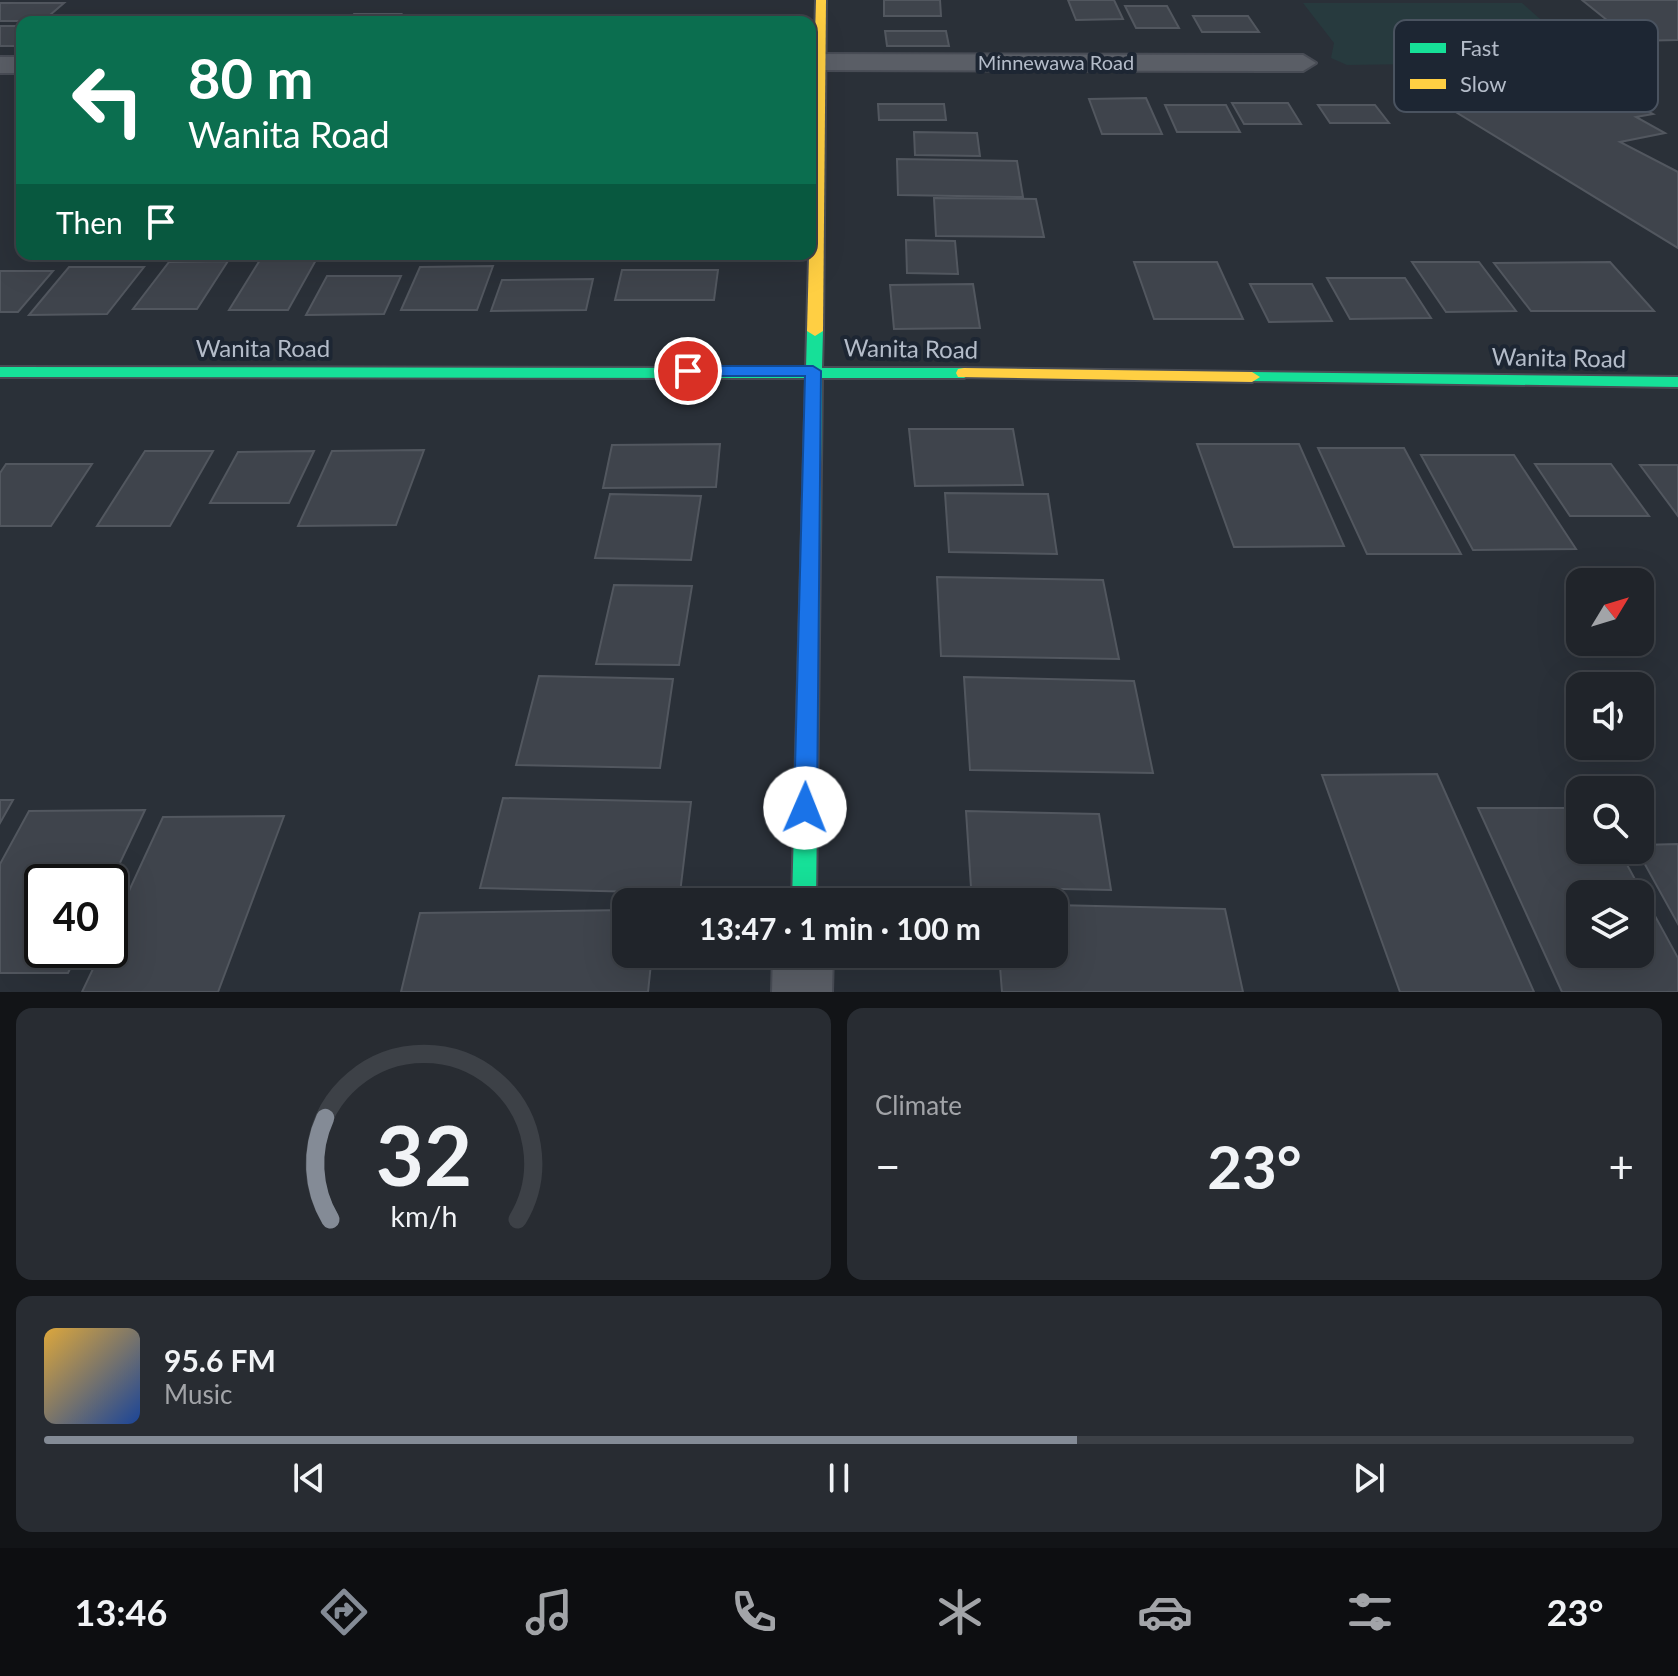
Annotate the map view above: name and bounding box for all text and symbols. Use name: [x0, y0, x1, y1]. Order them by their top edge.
legend: [1394, 20, 1658, 112]
text: Fast: [1460, 34, 1499, 61]
text: 80 m: [188, 44, 313, 111]
icon: left: [56, 48, 160, 152]
street label: Minnewawa Road: [978, 50, 1134, 74]
text: Slow: [1460, 70, 1507, 97]
text: Wanita Road: [188, 112, 390, 156]
icon: arrive: [139, 200, 183, 244]
text: Then: [56, 204, 123, 240]
street label: Wanita Road: [844, 332, 978, 364]
street label: Wanita Road: [196, 333, 330, 362]
pin: [654, 337, 722, 405]
street label: Wanita Road: [1492, 341, 1626, 373]
icon: arrive: [666, 349, 710, 393]
north arrow: [1566, 568, 1654, 656]
map controls: [1566, 568, 1654, 968]
button: sound: [1566, 672, 1654, 760]
position arrow: [763, 766, 847, 850]
button: search: [1566, 776, 1654, 864]
speed limit sign: 40: [24, 864, 128, 968]
button: layers: [1566, 880, 1654, 968]
text: 13:47 · 1 min · 100 m: [699, 910, 981, 946]
text: Climate: [875, 1089, 962, 1121]
text: 32: [375, 1104, 472, 1204]
text: 23°: [1207, 1130, 1302, 1202]
text: −: [875, 1140, 901, 1192]
text: +: [1608, 1140, 1634, 1192]
text: km/h: [390, 1199, 457, 1233]
text: 95.6 FM: [164, 1342, 276, 1378]
text: Music: [164, 1378, 232, 1410]
icon: previous: [287, 1456, 331, 1500]
icon: pause: [817, 1456, 861, 1500]
icon: next: [1347, 1456, 1391, 1500]
icon: directions: [316, 1584, 372, 1640]
icon: music: [521, 1584, 577, 1640]
icon: phone: [726, 1584, 782, 1640]
icon: climate: [932, 1584, 988, 1640]
icon: car: [1137, 1584, 1193, 1640]
icon: filters: [1342, 1584, 1398, 1640]
text: 13:46: [75, 1590, 167, 1634]
text: 23°: [1547, 1590, 1603, 1634]

